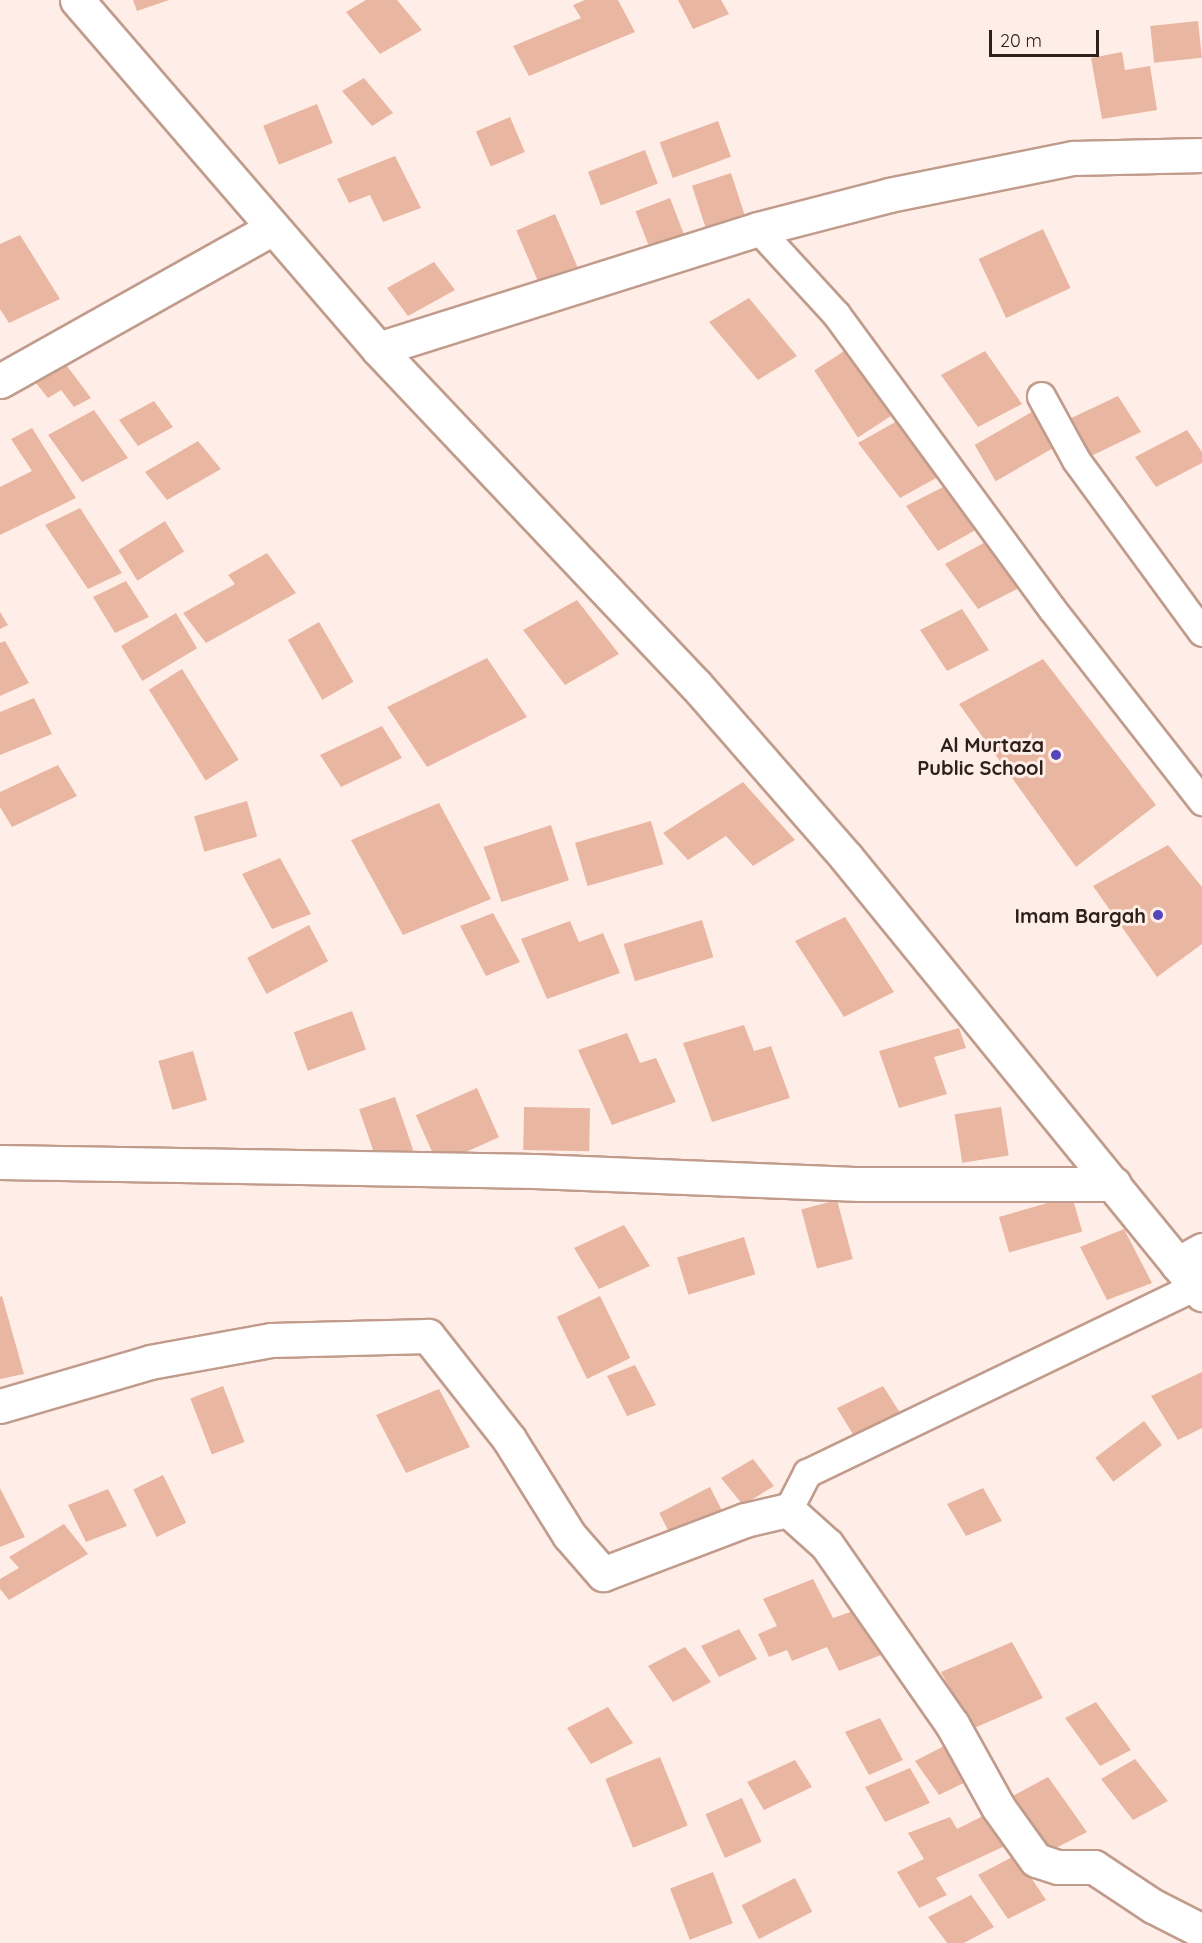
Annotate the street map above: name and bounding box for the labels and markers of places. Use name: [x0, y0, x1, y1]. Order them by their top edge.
place label: Al Murtaza Public School: [917, 732, 1044, 779]
marker: Al Murtaza Public School: [1049, 748, 1063, 762]
place label: Imam Bargah: [1014, 903, 1146, 927]
marker: Imam Bargah: [1151, 908, 1165, 922]

